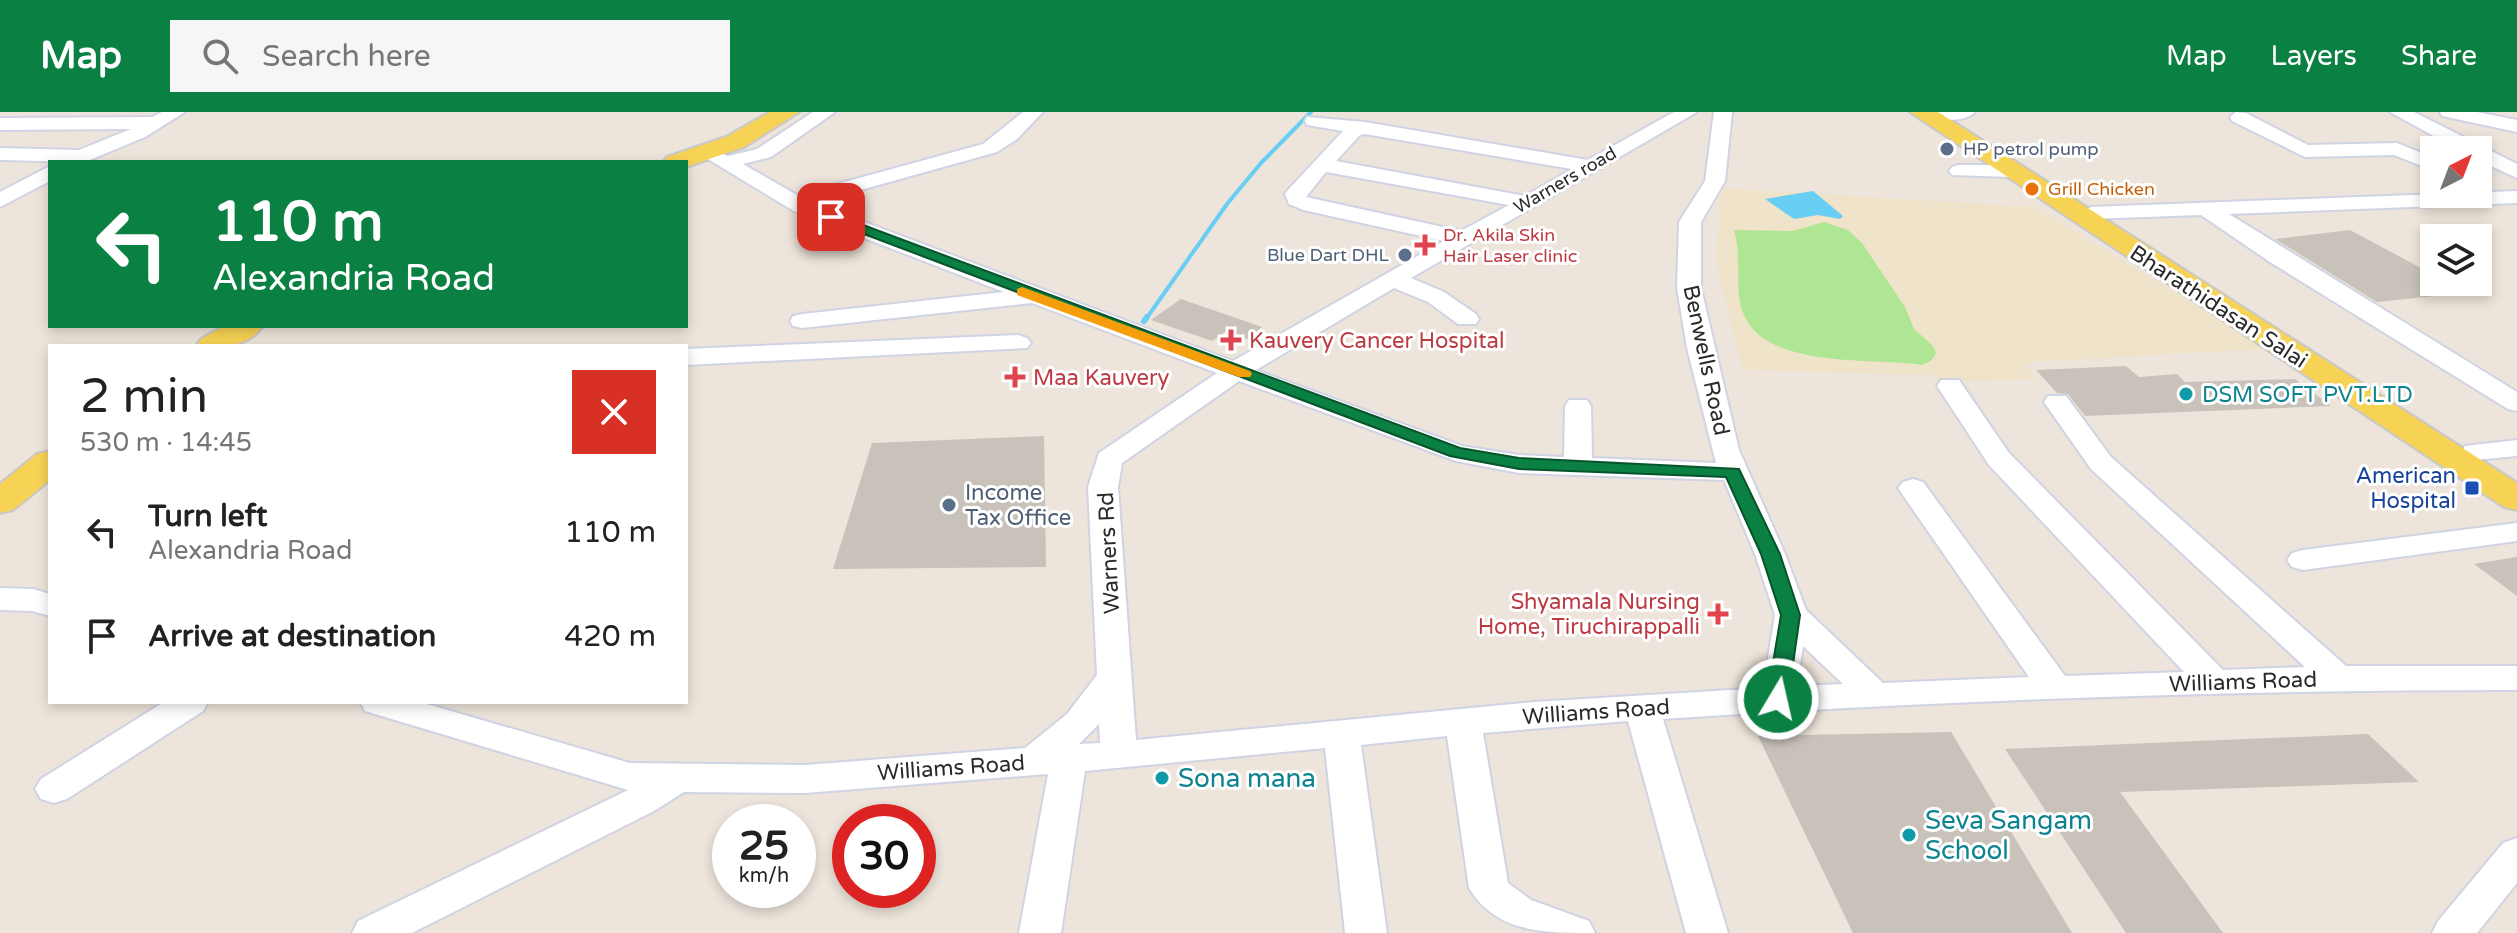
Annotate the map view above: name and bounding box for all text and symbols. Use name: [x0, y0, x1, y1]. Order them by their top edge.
search box: [170, 20, 730, 92]
text: Map: [40, 33, 122, 79]
icon: search: [198, 34, 242, 78]
text: Search here: [262, 38, 431, 75]
text: Map: [2166, 39, 2227, 73]
text: Layers: [2271, 39, 2357, 73]
text: Share: [2401, 39, 2477, 73]
north arrow: [2420, 136, 2492, 208]
map controls: [2420, 136, 2492, 296]
place label: HP petrol pump: [1963, 138, 2099, 160]
marker: HP petrol pump: [1938, 140, 1956, 158]
street label: Warners road: [1510, 142, 1620, 218]
place label: Grill Chicken: [2048, 178, 2155, 200]
marker: Grill Chicken: [2023, 180, 2041, 198]
pin: [797, 183, 865, 251]
text: 110 m: [212, 189, 383, 256]
icon: left: [80, 192, 184, 296]
icon: arrive: [809, 195, 853, 239]
place label: Dr. Akila Skin Hair Laser clinic: [1443, 224, 1577, 267]
button: layers: [2420, 224, 2492, 296]
marker: Dr. Akila Skin Hair Laser clinic: [1414, 234, 1436, 256]
street label: Bharathidasan Salai: [2125, 240, 2312, 374]
place label: Blue Dart DHL: [1267, 244, 1390, 266]
marker: Blue Dart DHL: [1396, 246, 1414, 264]
text: Alexandria Road: [212, 257, 495, 300]
street label: Benwells Road: [1677, 283, 1735, 438]
place label: Kauvery Cancer Hospital: [1249, 328, 1504, 354]
marker: Kauvery Cancer Hospital: [1220, 329, 1242, 351]
place label: Maa Kauvery: [1033, 365, 1169, 391]
marker: Maa Kauvery: [1004, 366, 1026, 388]
text: 2 min: [80, 368, 208, 426]
button: close: [572, 370, 656, 454]
place label: DSM SOFT PVT.LTD: [2202, 382, 2413, 408]
marker: DSM SOFT PVT.LTD: [2177, 385, 2195, 403]
text: 530 m · 14:45: [80, 427, 252, 458]
place label: American Hospital: [2356, 463, 2456, 514]
marker: American Hospital: [2463, 479, 2481, 497]
place label: Income Tax Office: [965, 480, 1071, 531]
street label: Warners Rd: [1093, 491, 1125, 615]
marker: Income Tax Office: [940, 496, 958, 514]
text: Turn left: [148, 498, 267, 535]
icon: left: [80, 510, 124, 554]
text: 110 m: [564, 514, 656, 551]
text: Alexandria Road: [148, 535, 352, 566]
place label: Shyamala Nursing Home, Tiruchirappalli: [1478, 589, 1700, 640]
marker: Shyamala Nursing Home, Tiruchirappalli: [1707, 603, 1729, 625]
icon: arrive: [80, 614, 124, 658]
text: Arrive at destination: [148, 618, 436, 655]
text: 420 m: [564, 618, 656, 655]
position arrow: [1736, 657, 1820, 741]
street label: Williams Road: [2169, 666, 2317, 698]
street label: Williams Road: [1521, 694, 1671, 730]
street label: Williams Road: [876, 750, 1026, 786]
place label: Sona mana: [1178, 763, 1316, 794]
marker: Sona mana: [1153, 769, 1171, 787]
speed limit sign: 30: [832, 804, 936, 908]
place label: Seva Sangam School: [1925, 805, 2092, 866]
text: 25: [739, 822, 789, 870]
marker: Seva Sangam School: [1900, 826, 1918, 844]
text: km/h: [739, 864, 789, 888]

